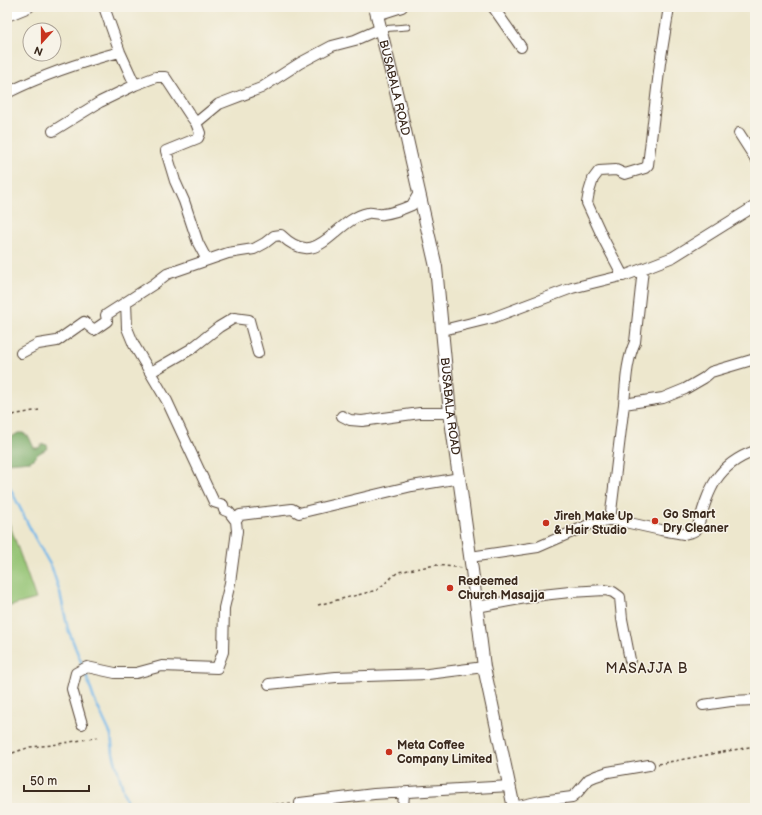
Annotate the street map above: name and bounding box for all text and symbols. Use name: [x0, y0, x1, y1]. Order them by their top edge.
north arrow: [22, 22, 62, 62]
street label: BUSABALA ROAD: [376, 38, 413, 137]
text: N: [32, 43, 45, 58]
street label: BUSABALA ROAD: [437, 357, 463, 456]
place label: Go Smart Dry Cleaner: [663, 507, 729, 536]
place label: Jireh Make Up & Hair Studio: [554, 509, 633, 538]
marker: Go Smart Dry Cleaner: [650, 516, 660, 526]
marker: Jireh Make Up & Hair Studio: [541, 518, 551, 528]
place label: Redeemed Church Masajja: [458, 574, 545, 603]
marker: Redeemed Church Masajja: [445, 583, 455, 593]
district label: MASAJJA B: [606, 660, 688, 677]
place label: Meta Coffee Company Limited: [397, 738, 492, 767]
marker: Meta Coffee Company Limited: [384, 747, 394, 757]
scale bar: [24, 767, 89, 793]
text: 50 m: [30, 774, 57, 789]

